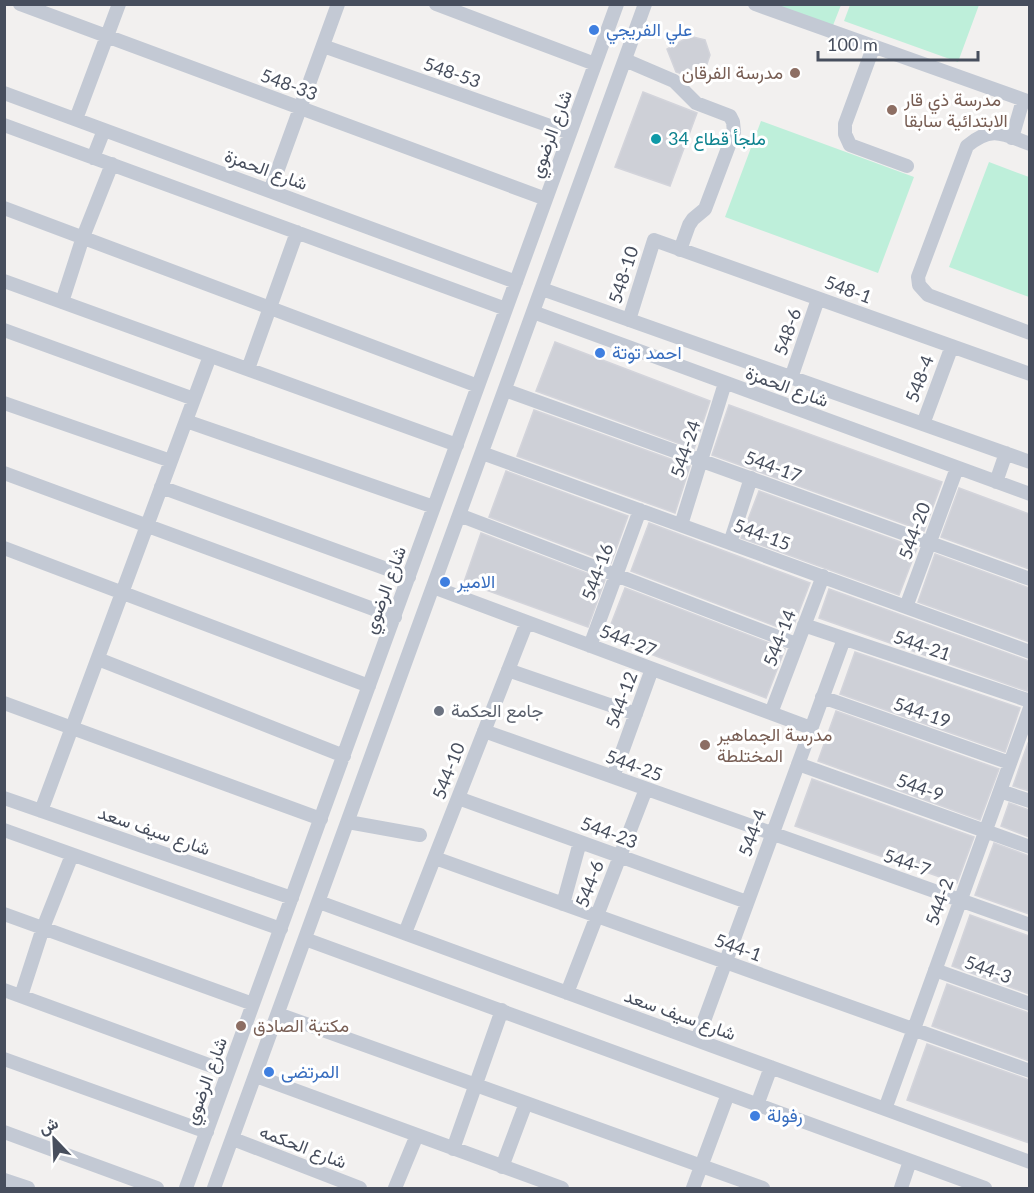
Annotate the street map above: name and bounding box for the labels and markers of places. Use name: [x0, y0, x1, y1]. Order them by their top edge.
place label: علي الفريجي: [606, 18, 692, 45]
marker: علي الفريجي: [587, 23, 601, 37]
place label: مدرسة الفرقان: [682, 61, 783, 84]
marker: مدرسة الفرقان: [788, 66, 802, 80]
place label: مدرسة ذي قار الابتدائية سابقا: [903, 88, 1008, 131]
marker: مدرسة ذي قار الابتدائية سابقا: [885, 103, 899, 117]
place label: ملجأ قطاع 34: [668, 127, 766, 151]
marker: ملجأ قطاع 34: [649, 132, 663, 146]
place label: احمد توتة: [612, 341, 682, 364]
marker: احمد توتة: [593, 346, 607, 360]
place label: الامير: [456, 570, 495, 593]
marker: الامير: [438, 575, 452, 589]
place label: جامع الحكمة: [451, 699, 543, 723]
marker: جامع الحكمة: [432, 704, 446, 718]
place label: مدرسة الجماهير المختلطة: [716, 723, 832, 766]
marker: مدرسة الجماهير المختلطة: [698, 738, 712, 752]
place label: مكتبة الصادق: [253, 1014, 349, 1036]
marker: مكتبة الصادق: [234, 1019, 248, 1033]
place label: المرتضى: [281, 1060, 339, 1083]
marker: المرتضى: [262, 1065, 276, 1079]
place label: رفولة: [767, 1104, 803, 1127]
marker: رفولة: [748, 1109, 762, 1123]

